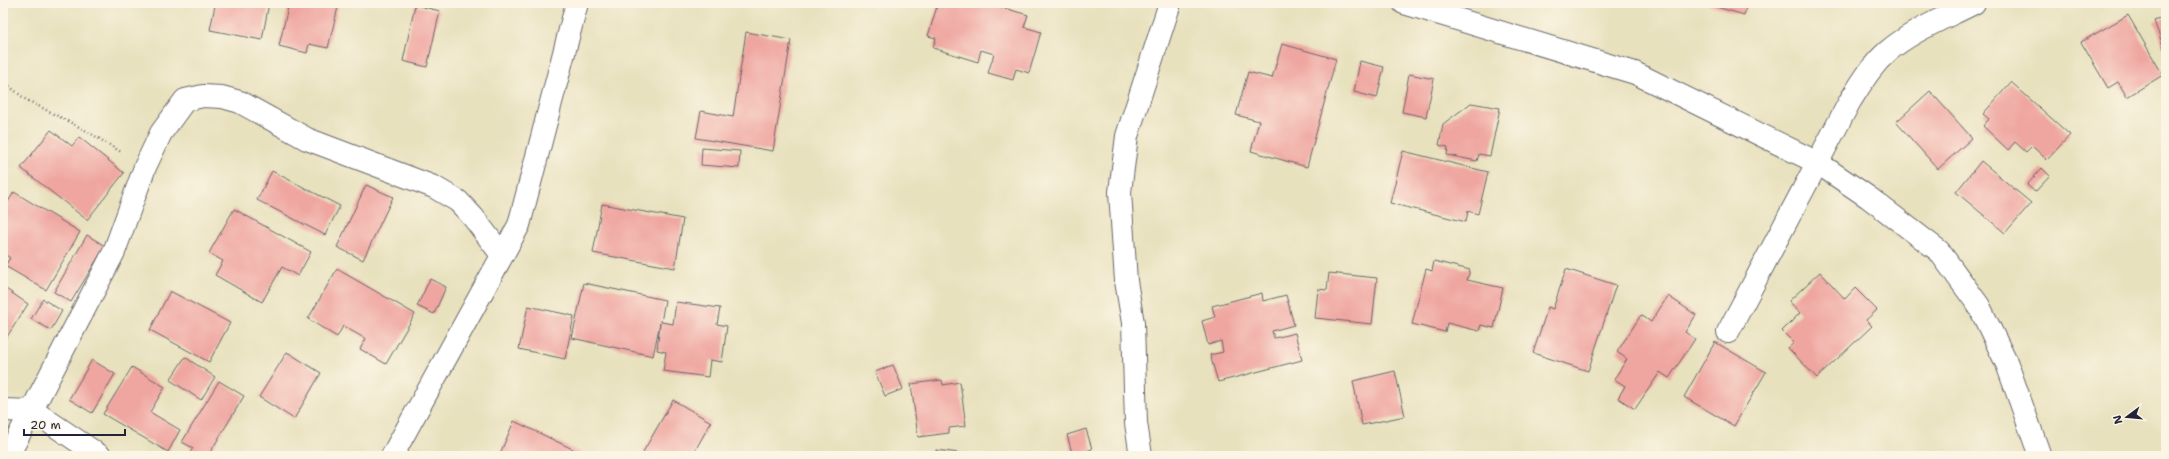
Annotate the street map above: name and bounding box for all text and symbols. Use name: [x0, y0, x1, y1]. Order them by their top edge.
north arrow: [2107, 397, 2147, 437]
scale bar: [24, 411, 125, 437]
text: N: [2109, 413, 2126, 426]
text: 20 m: [30, 417, 61, 433]

